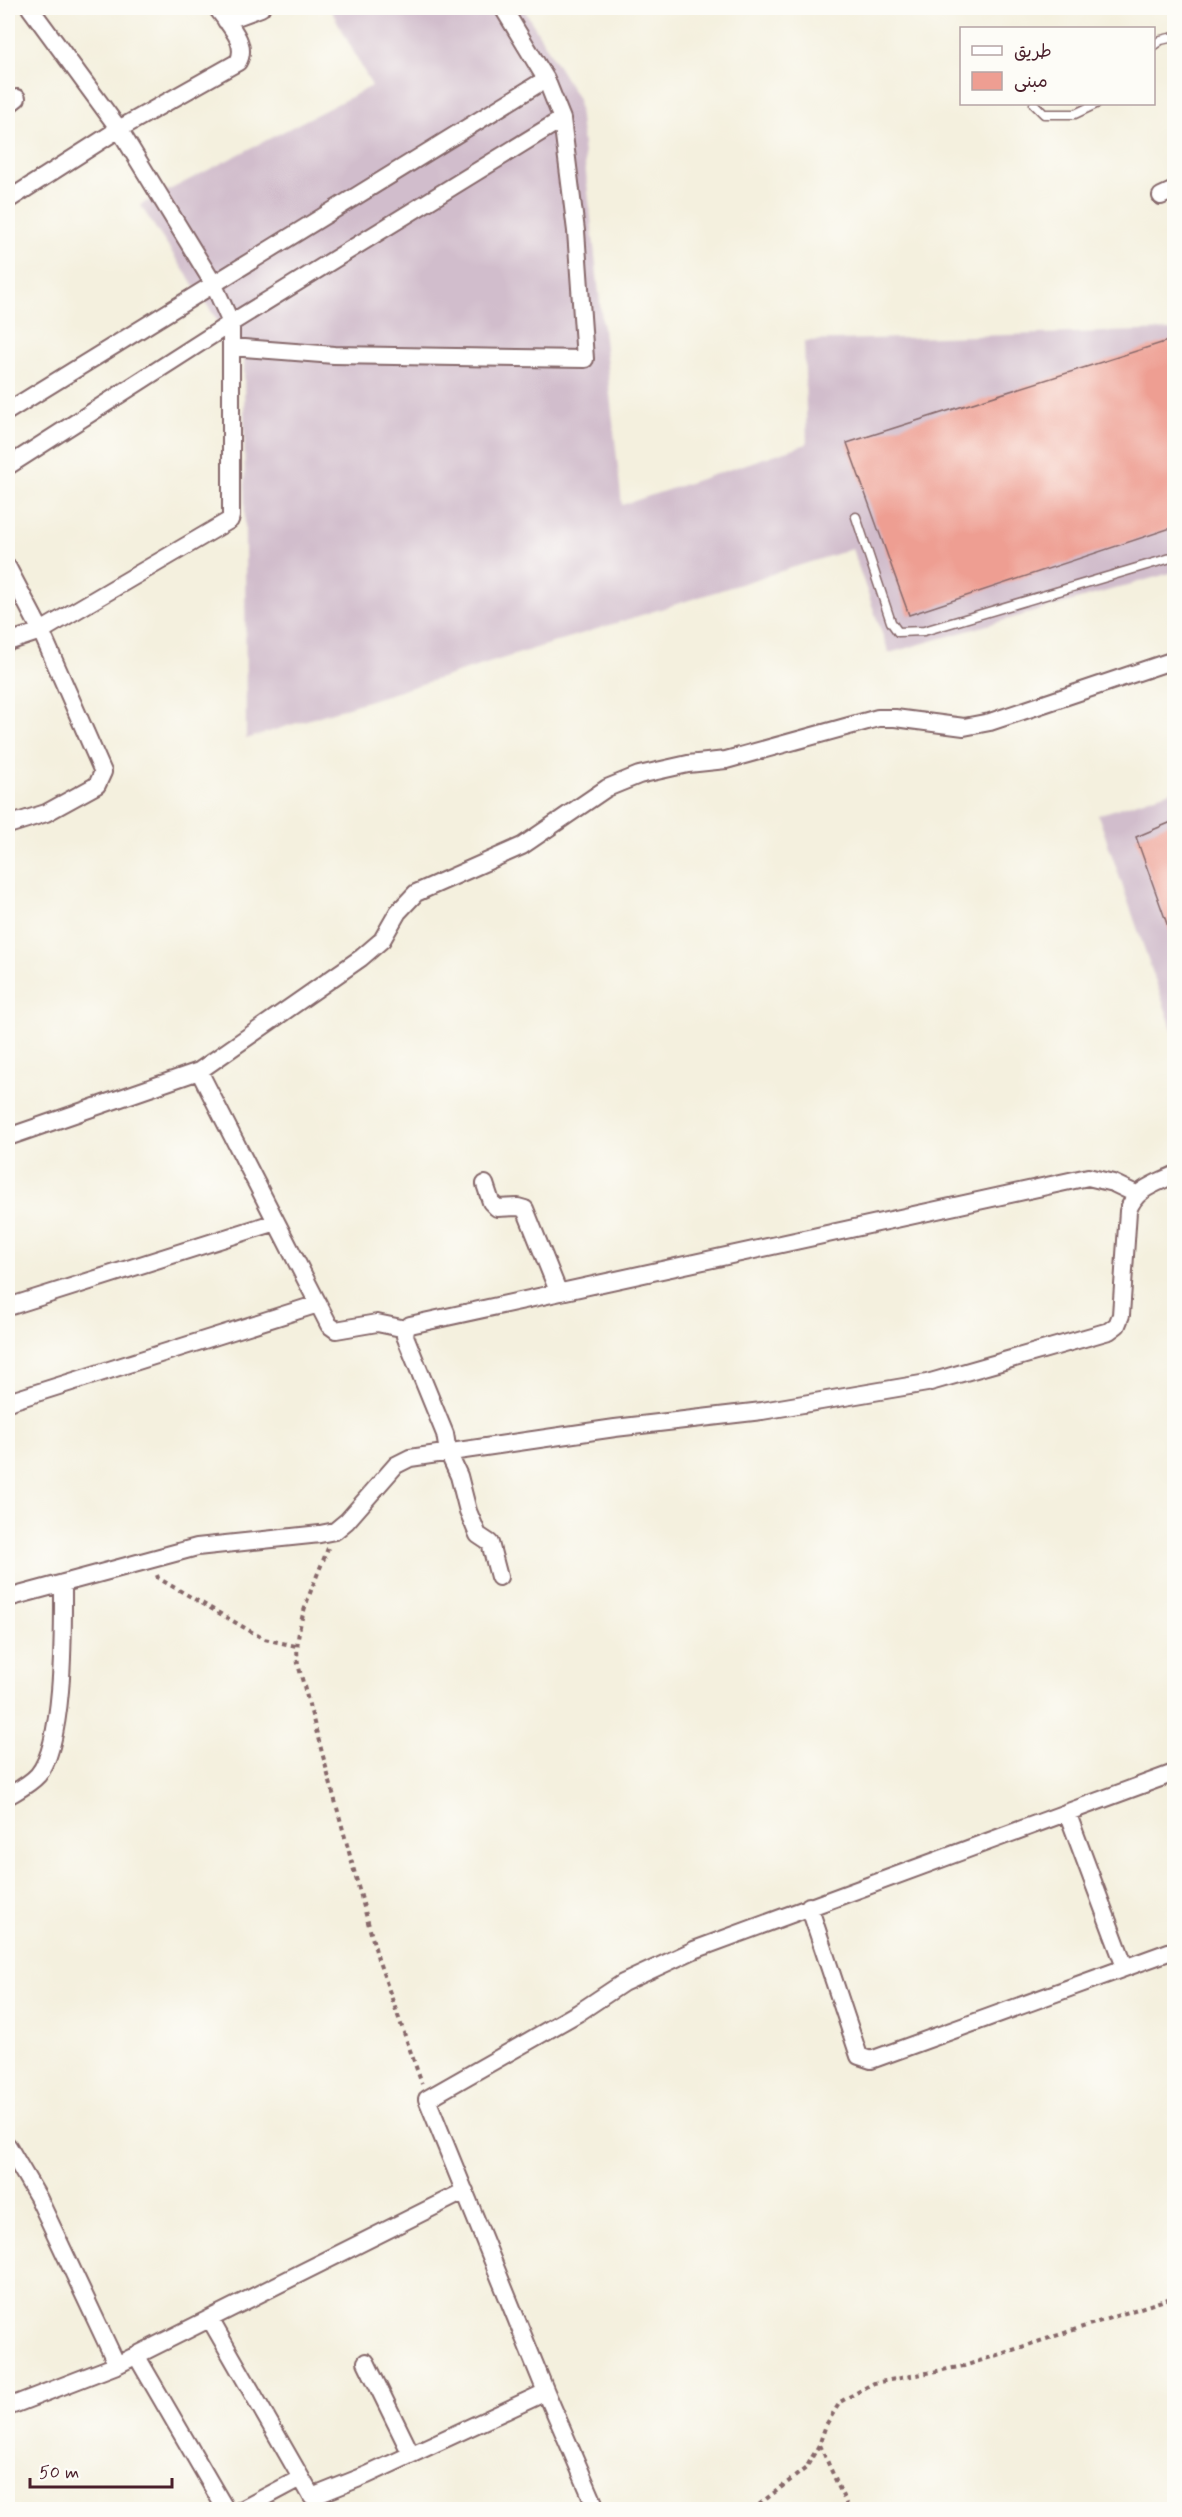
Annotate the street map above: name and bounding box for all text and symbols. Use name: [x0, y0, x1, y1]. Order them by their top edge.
legend: [960, 27, 1155, 105]
text: طريق: [1014, 40, 1052, 64]
text: مبنى: [1014, 70, 1048, 94]
scale bar: [30, 2451, 172, 2489]
text: 50 m: [39, 2461, 79, 2485]

